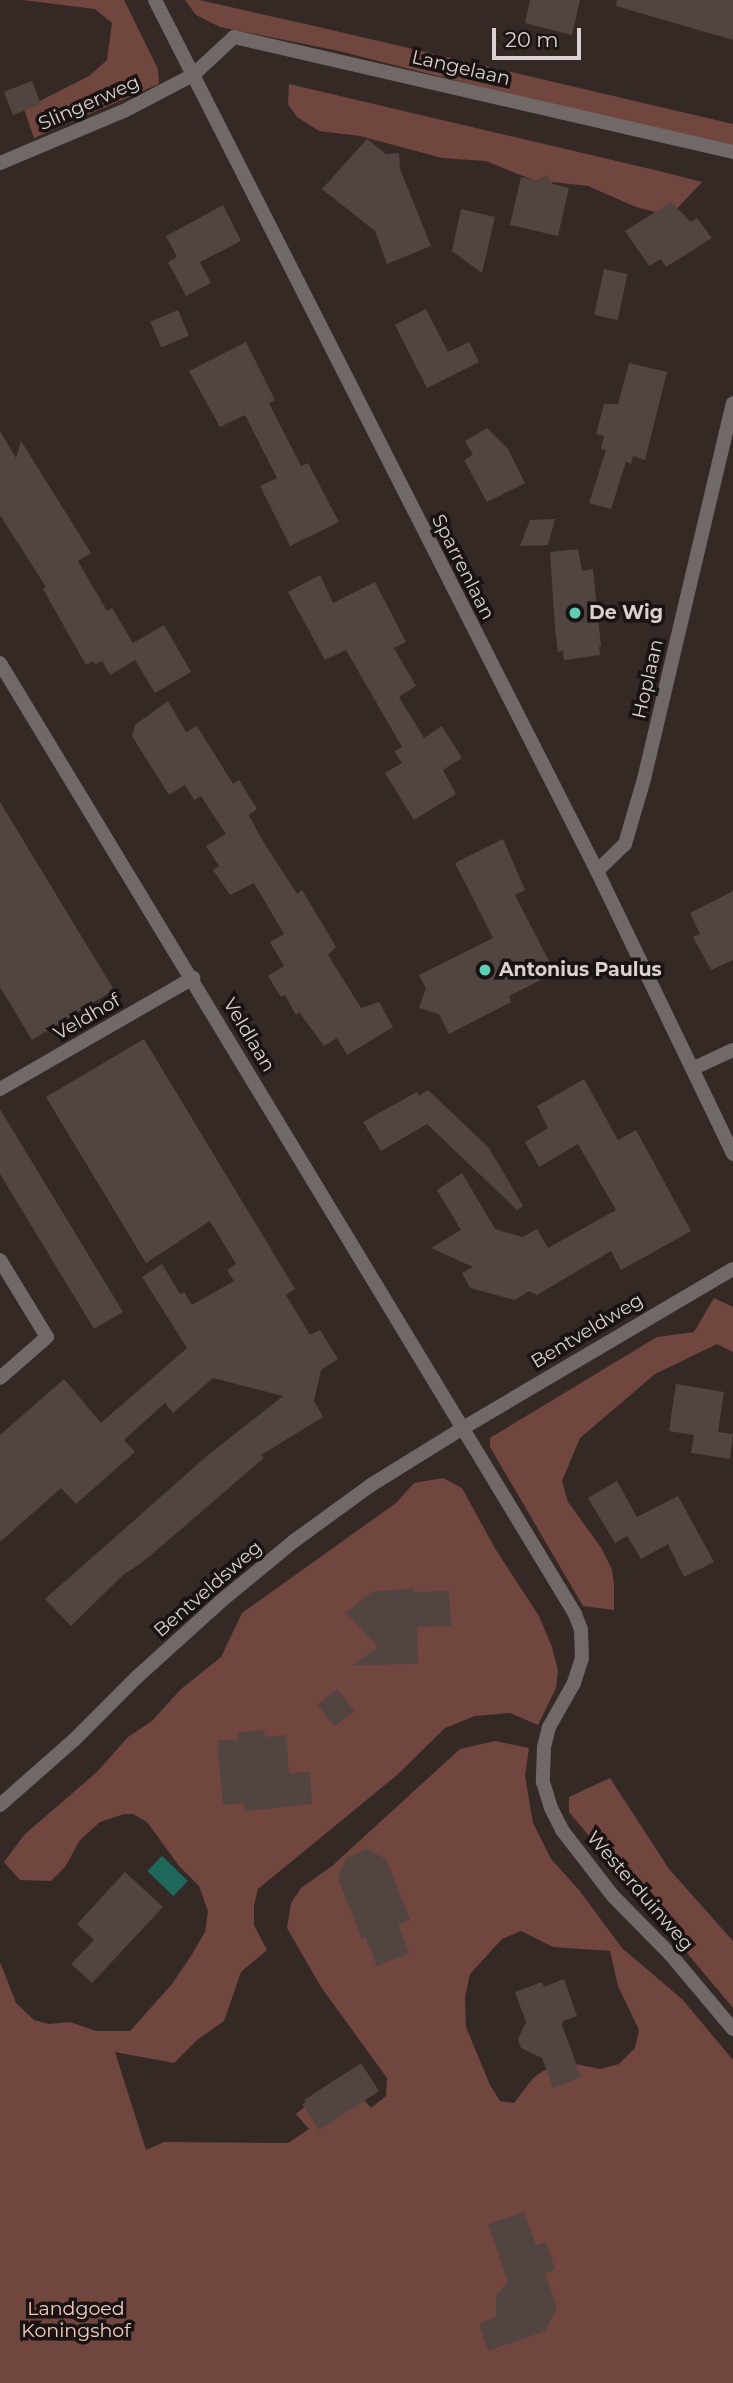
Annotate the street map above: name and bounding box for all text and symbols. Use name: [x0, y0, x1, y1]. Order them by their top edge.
scale bar: [495, 14, 584, 58]
text: 20 m: [505, 27, 559, 52]
street label: Langelaan: [410, 46, 512, 90]
street label: Slingerweg: [35, 71, 143, 135]
street label: Sparrenlaan: [427, 510, 499, 624]
place label: De Wig: [589, 602, 663, 624]
marker: De Wig: [567, 605, 583, 621]
street label: Hoplaan: [628, 637, 668, 721]
place label: Antonius Paulus: [499, 959, 662, 981]
marker: Antonius Paulus: [477, 962, 493, 978]
street label: Veldhof: [50, 989, 124, 1045]
street label: Veldlaan: [218, 994, 280, 1076]
street label: Bentveldweg: [527, 1289, 647, 1373]
street label: Bentveldsweg: [149, 1536, 267, 1642]
street label: Westerduinweg: [582, 1826, 698, 1956]
park label: Landgoed Koningshof: [21, 2298, 131, 2342]

